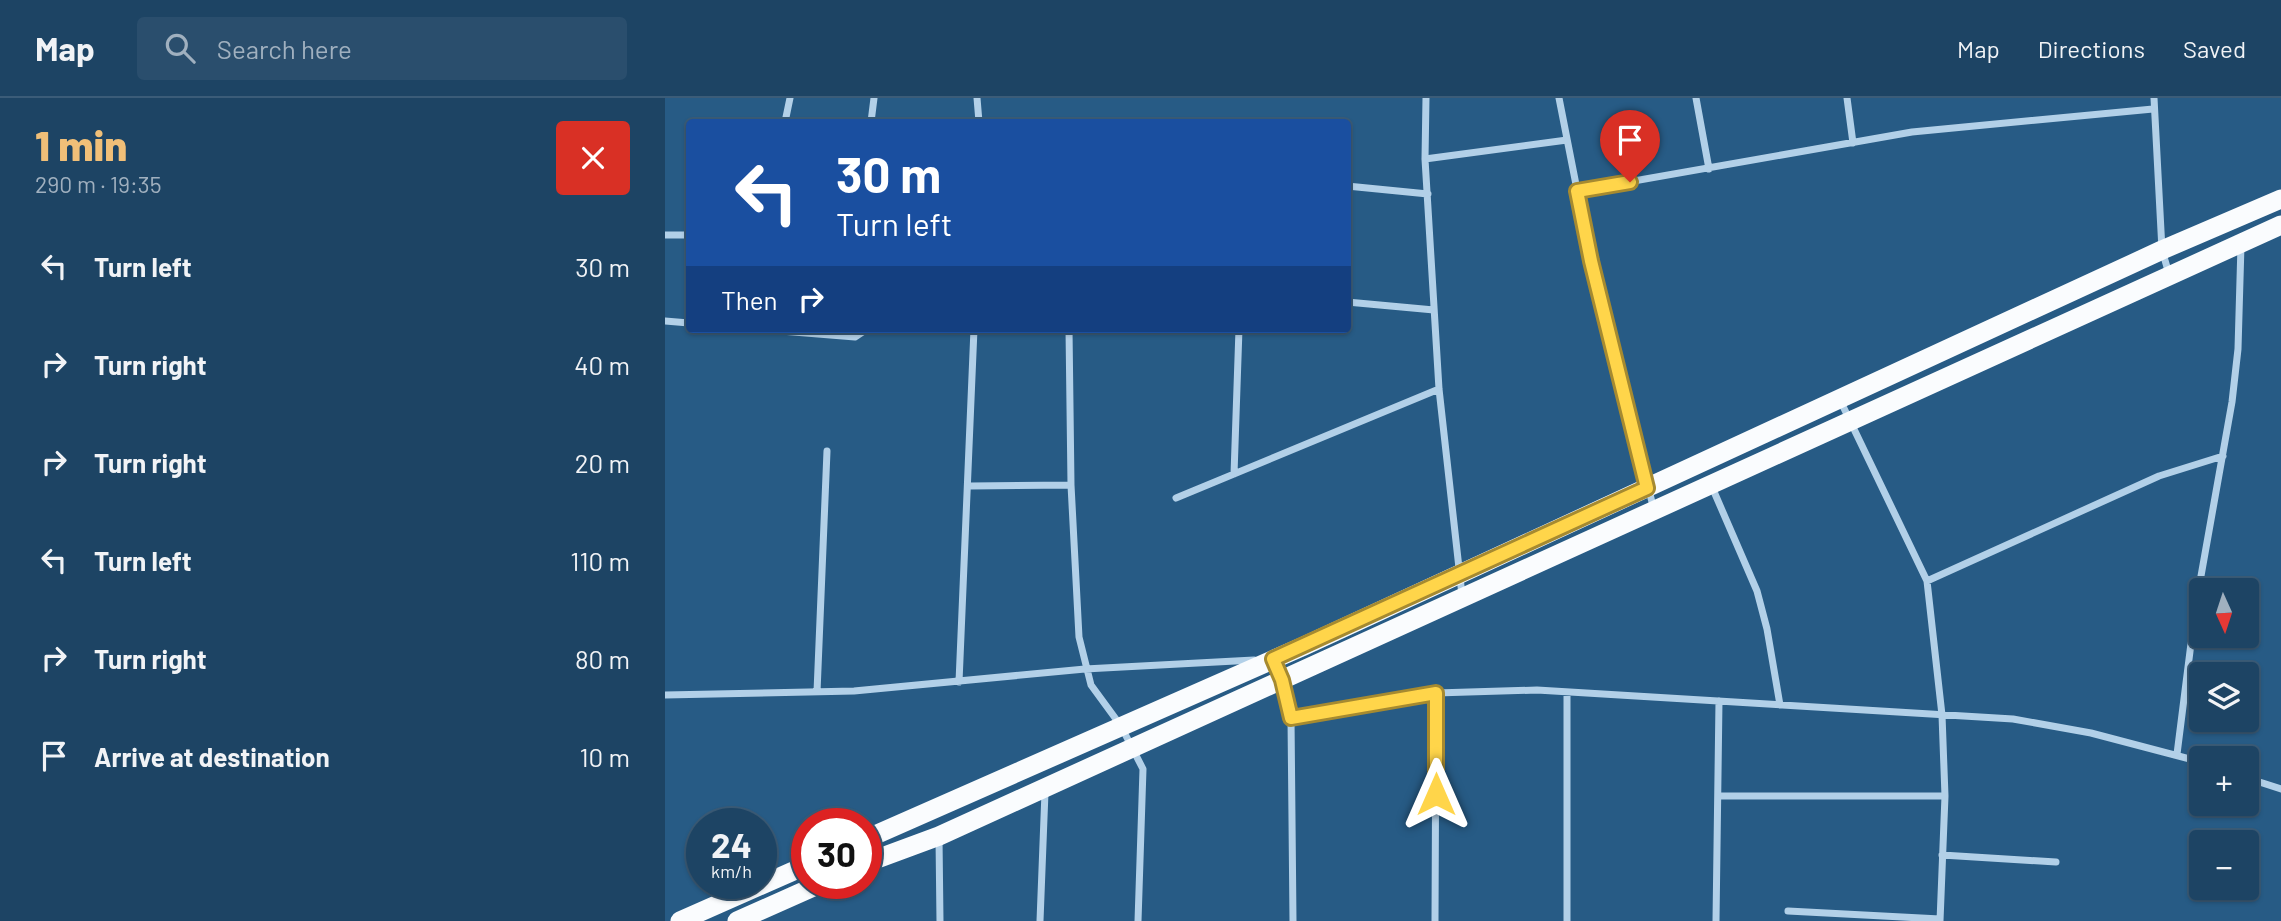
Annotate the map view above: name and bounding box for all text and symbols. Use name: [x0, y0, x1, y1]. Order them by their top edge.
search box: [137, 17, 627, 80]
text: Map: [35, 28, 95, 68]
icon: search: [161, 29, 199, 67]
text: Search here: [217, 33, 352, 64]
text: Map: [1957, 34, 2000, 63]
text: Directions: [2038, 34, 2145, 63]
text: Saved: [2183, 34, 2246, 63]
pin: [1600, 110, 1660, 182]
text: 1 min: [35, 119, 127, 169]
button: close: [556, 121, 630, 195]
icon: arrive: [1611, 121, 1649, 159]
text: 30 m: [836, 144, 941, 203]
icon: left: [721, 147, 812, 238]
text: 290 m · 19:35: [35, 170, 161, 198]
text: Turn left: [836, 204, 953, 242]
icon: left: [35, 247, 73, 285]
text: Turn left: [94, 251, 192, 282]
text: 30 m: [575, 251, 630, 282]
icon: right: [792, 280, 830, 318]
text: Then: [721, 284, 778, 315]
icon: right: [35, 345, 73, 383]
text: Turn right: [94, 349, 207, 380]
text: 40 m: [574, 349, 630, 380]
icon: right: [35, 443, 73, 481]
text: Turn right: [94, 447, 207, 478]
text: 20 m: [575, 447, 630, 478]
icon: left: [35, 541, 73, 579]
text: Turn left: [94, 545, 192, 576]
text: 110 m: [570, 545, 630, 576]
north arrow: [2189, 578, 2259, 648]
map controls: [2189, 578, 2259, 900]
icon: right: [35, 639, 73, 677]
text: Turn right: [94, 643, 207, 674]
text: 80 m: [575, 643, 630, 674]
button: layers: [2189, 662, 2259, 732]
icon: arrive: [35, 737, 73, 775]
text: Arrive at destination: [94, 741, 330, 772]
text: 10 m: [580, 741, 630, 772]
button: +: [2189, 746, 2259, 816]
position arrow: [1399, 757, 1473, 831]
speed limit sign: 30: [791, 808, 882, 899]
text: 24: [711, 823, 752, 865]
button: −: [2189, 830, 2259, 900]
text: km/h: [711, 860, 752, 882]

